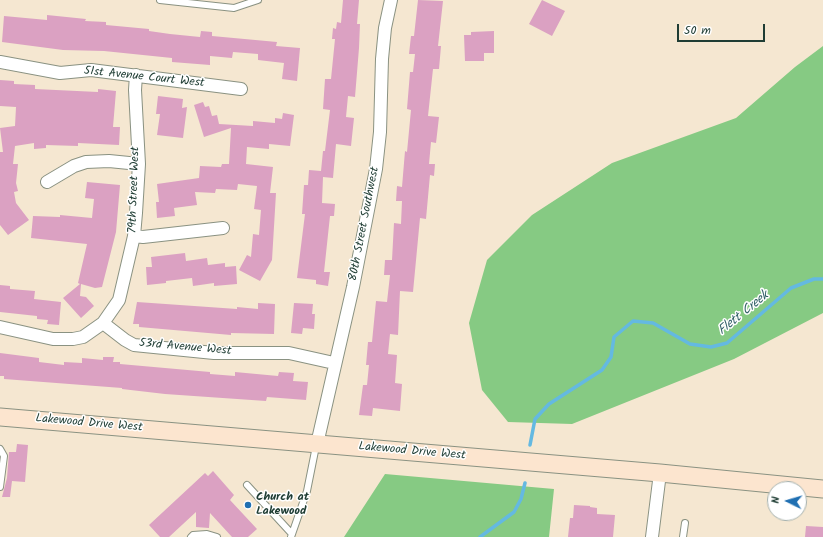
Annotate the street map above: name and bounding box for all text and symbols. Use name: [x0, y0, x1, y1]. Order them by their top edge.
scale bar: [679, 16, 767, 42]
text: 50 m: [684, 21, 711, 40]
street label: 51st Avenue Court West: [83, 65, 205, 91]
street label: 79th Street West: [126, 146, 144, 234]
street label: 80th Street Southwest: [347, 166, 383, 282]
water label: Flett Creek: [715, 289, 773, 339]
street label: 53rd Avenue West: [138, 337, 232, 359]
street label: Lakewood Drive West: [35, 412, 143, 436]
street label: Lakewood Drive West: [358, 440, 466, 464]
north arrow: [767, 481, 807, 521]
place label: Church at Lakewood: [256, 491, 309, 519]
text: N: [767, 496, 785, 504]
marker: Church at Lakewood: [243, 500, 253, 510]

